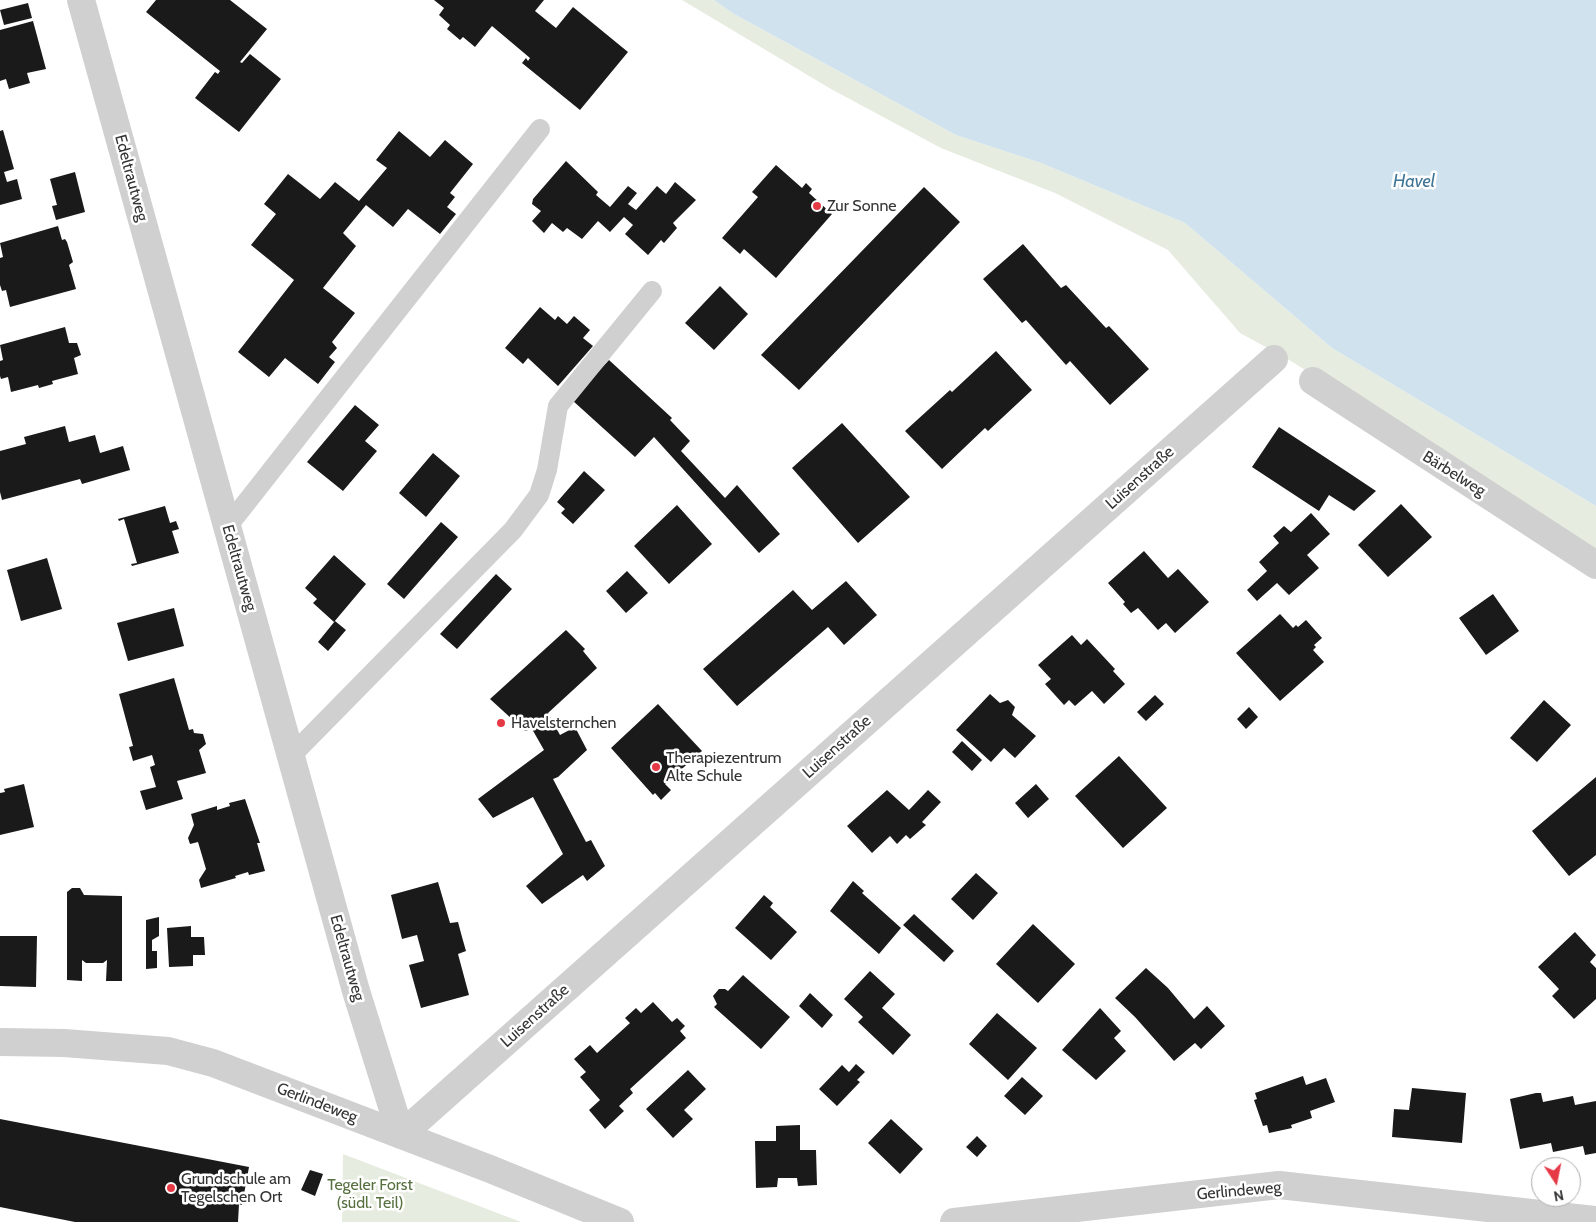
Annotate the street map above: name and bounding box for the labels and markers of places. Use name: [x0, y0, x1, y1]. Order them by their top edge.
place label: Zur Sonne: [827, 196, 897, 216]
marker: Zur Sonne: [811, 200, 823, 212]
place label: Havelsternchen: [511, 713, 616, 733]
marker: Havelsternchen: [495, 717, 507, 729]
place label: Therapiezentrum Alte Schule: [666, 748, 782, 786]
marker: Therapiezentrum Alte Schule: [650, 761, 662, 773]
place label: Grundschule am Tegelschen Ort: [181, 1169, 291, 1207]
marker: Grundschule am Tegelschen Ort: [165, 1182, 177, 1194]

